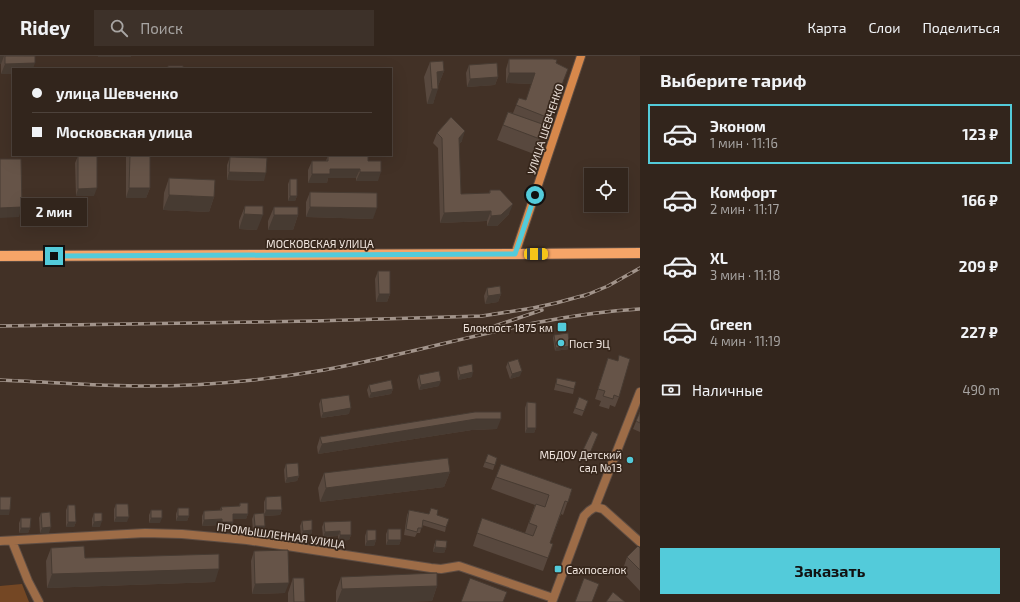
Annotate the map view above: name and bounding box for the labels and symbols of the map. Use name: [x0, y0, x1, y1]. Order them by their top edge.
street label: УЛИЦА ШЕВЧЕНКО: [524, 82, 566, 176]
route start: [526, 186, 544, 204]
callout: 2 мин: [21, 198, 87, 226]
street label: МОСКОВСКАЯ УЛИЦА: [266, 237, 374, 250]
route end: [45, 247, 63, 265]
car: [524, 248, 548, 260]
place label: Блокпост 1875 км: [463, 321, 553, 334]
marker: Блокпост 1875 км: [556, 321, 568, 333]
place label: Пост ЭЦ: [569, 337, 610, 350]
marker: Пост ЭЦ: [556, 338, 566, 348]
place label: МБДОУ Детский сад №13: [539, 448, 622, 474]
marker: МБДОУ Детский сад №13: [625, 455, 635, 465]
street label: ПРОМЫШЛЕННАЯ УЛИЦА: [216, 520, 346, 550]
place label: Сахпоселок: [566, 563, 627, 576]
marker: Сахпоселок: [553, 564, 563, 574]

